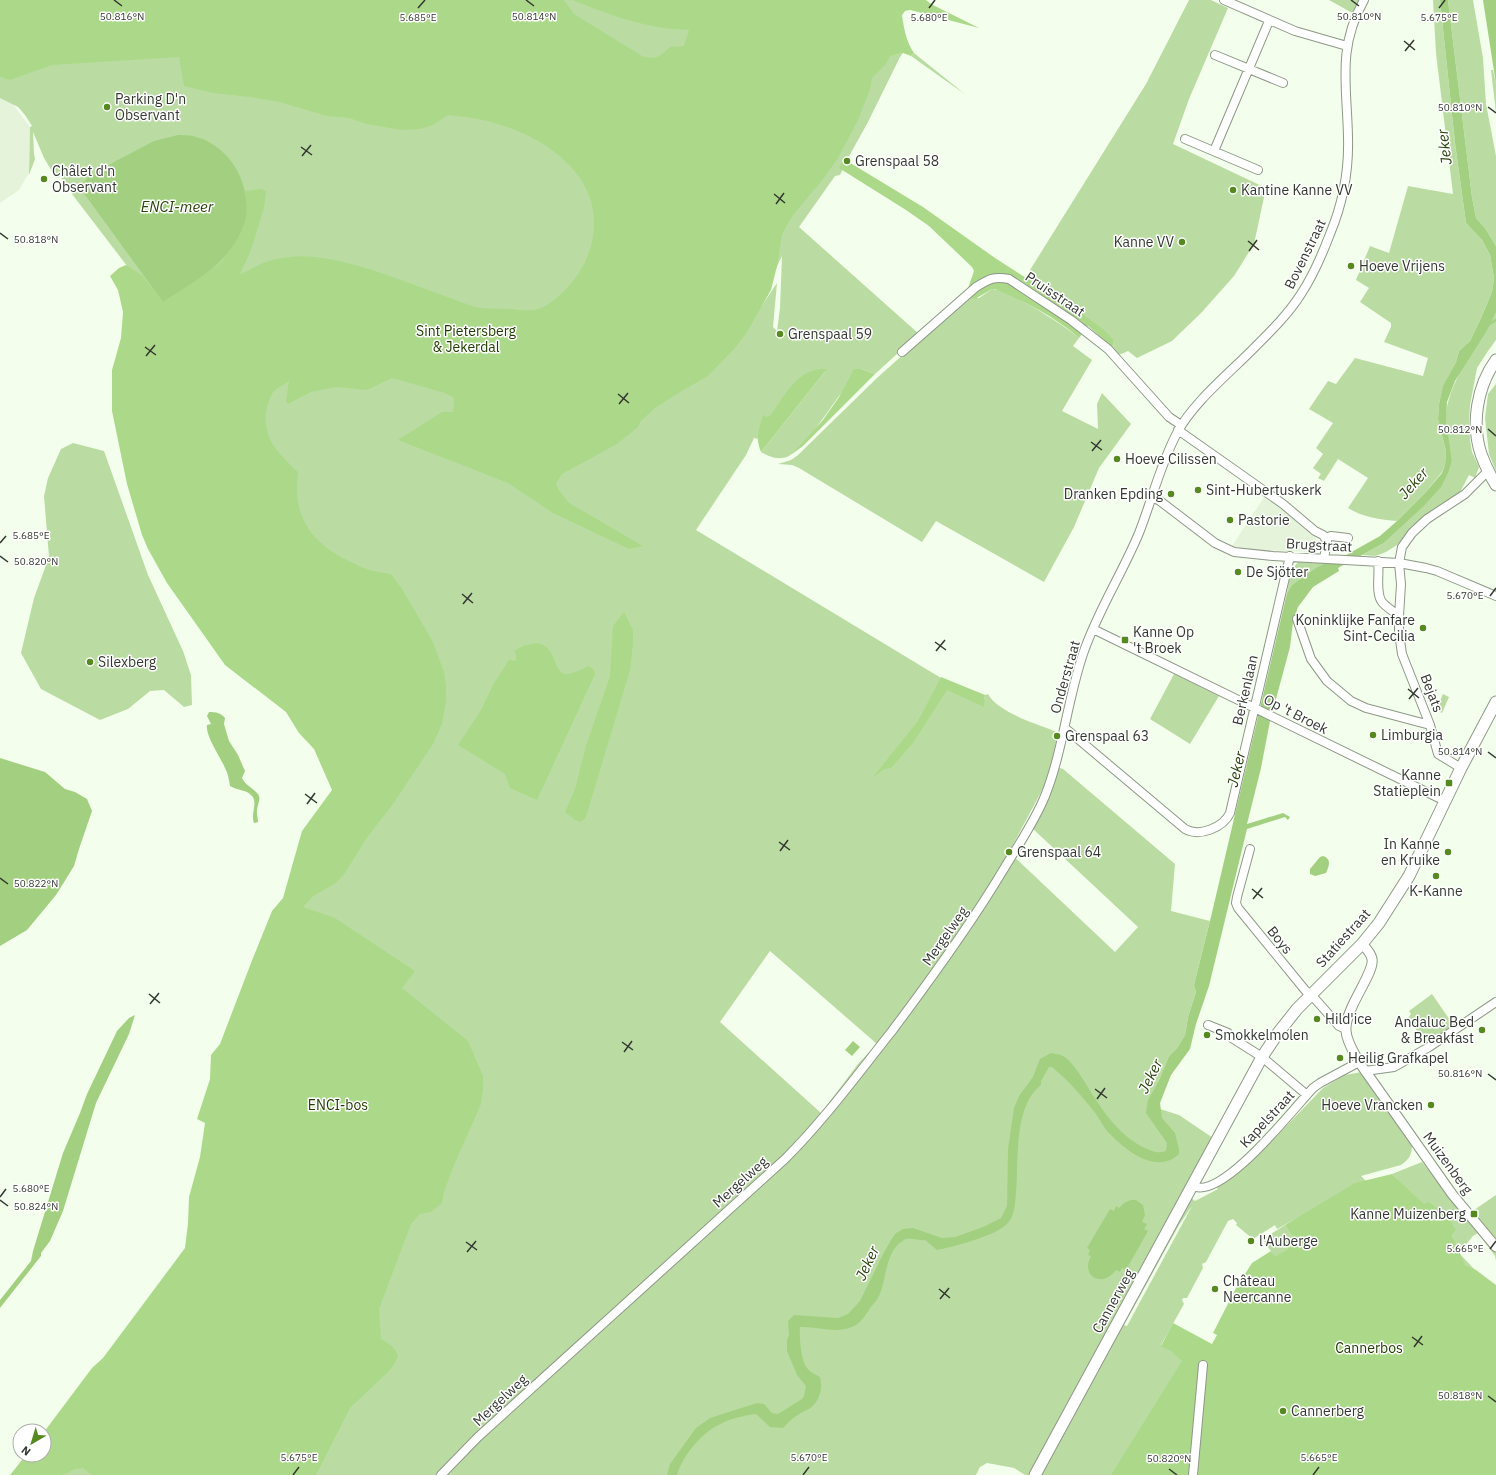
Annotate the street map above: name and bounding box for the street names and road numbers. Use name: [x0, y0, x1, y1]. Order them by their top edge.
street label: Bovenstraat: [1280, 216, 1330, 292]
street label: Pruisstraat: [1022, 267, 1088, 321]
street label: Brugstraat: [1285, 534, 1353, 556]
street label: Onderstraat: [1046, 638, 1084, 716]
street label: Berkenlaan: [1228, 653, 1262, 727]
street label: Bejats: [1417, 671, 1448, 715]
street label: Op 't Broek: [1261, 690, 1332, 738]
street label: Mergelweg: [918, 902, 972, 969]
street label: Statiestraat: [1312, 905, 1374, 971]
street label: Boys: [1263, 922, 1297, 958]
street label: Kapelstraat: [1236, 1086, 1298, 1152]
street label: Muizenberg: [1419, 1128, 1477, 1198]
street label: Mergelweg: [709, 1152, 772, 1212]
street label: Cannerweg: [1088, 1265, 1138, 1336]
street label: Mergelweg: [469, 1370, 532, 1430]

